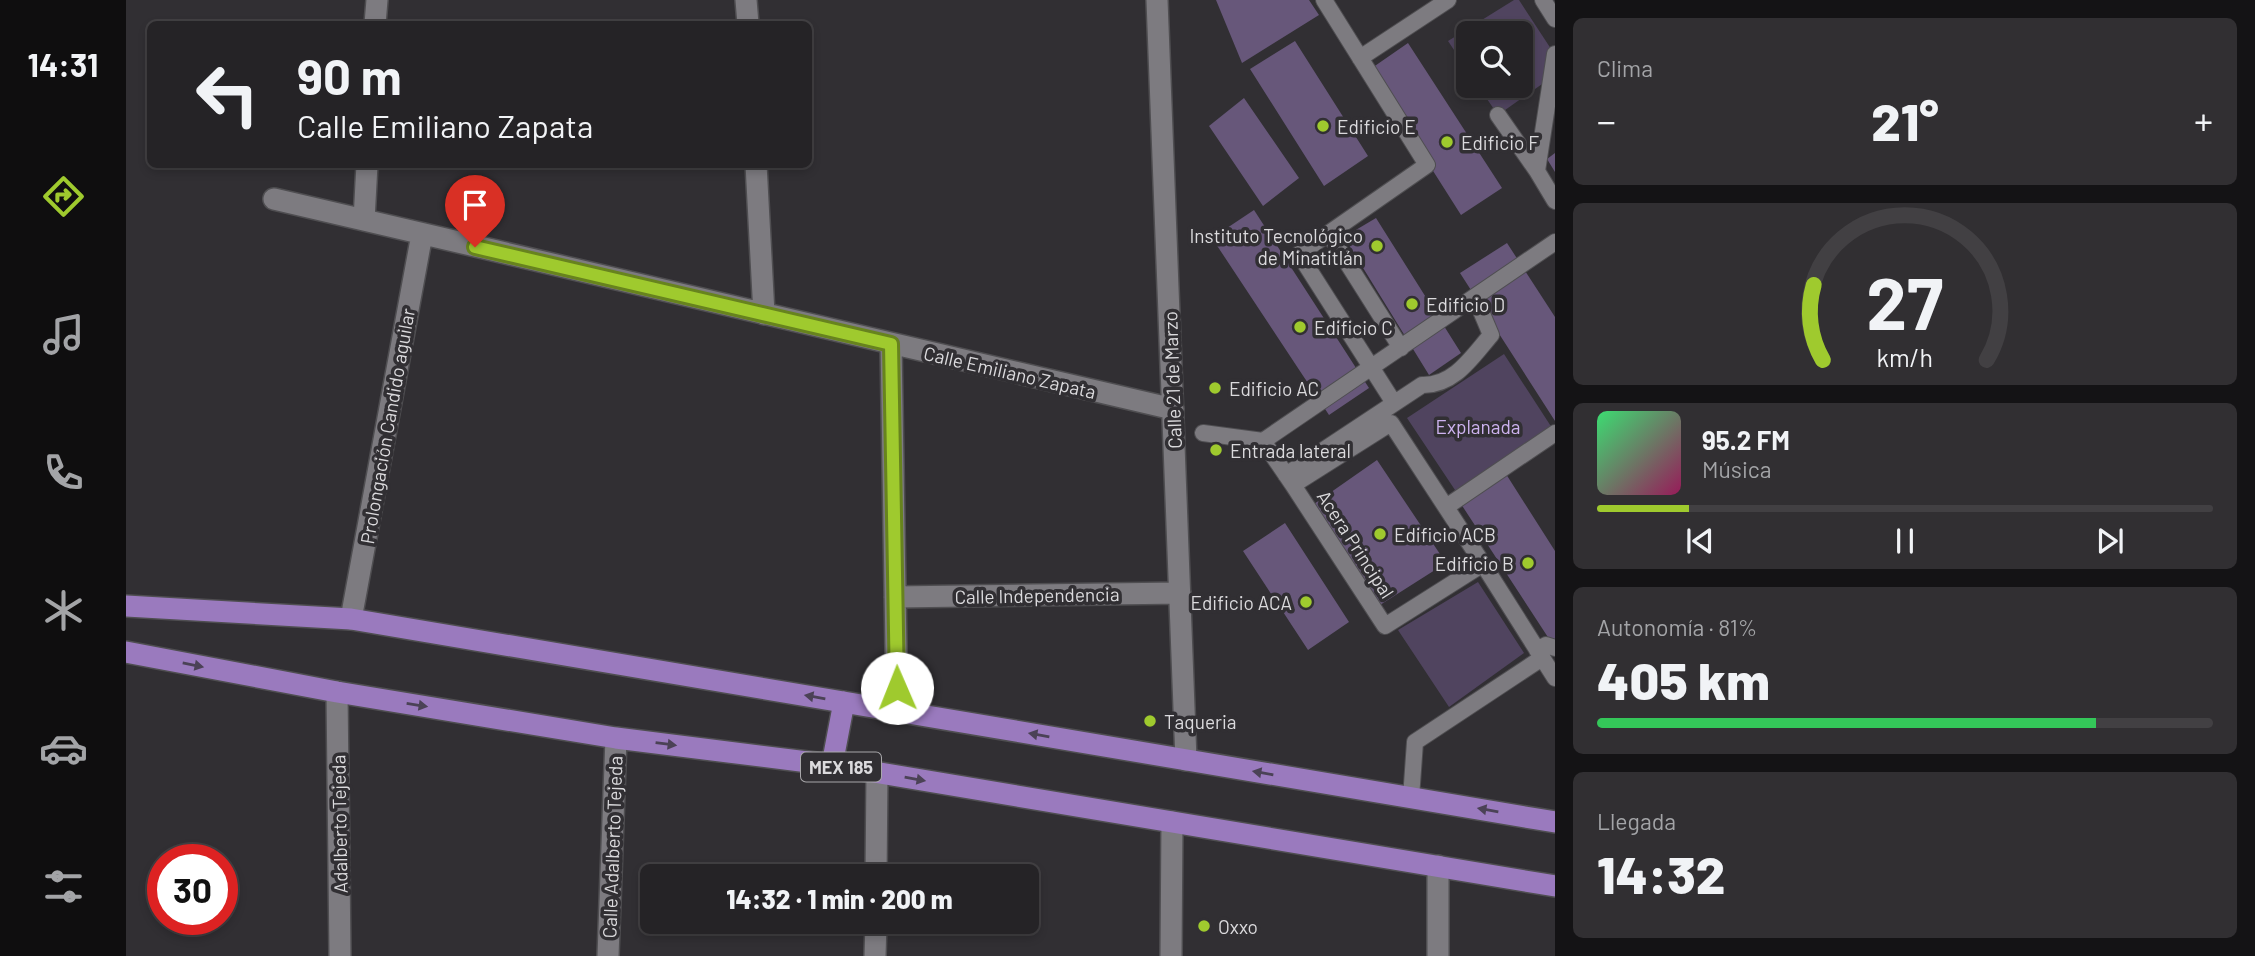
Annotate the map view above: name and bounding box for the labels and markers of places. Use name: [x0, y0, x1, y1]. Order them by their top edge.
place label: Edificio E: [1337, 115, 1416, 138]
marker: Edificio E: [1315, 118, 1331, 134]
place label: Edificio F: [1461, 131, 1539, 154]
marker: Edificio F: [1439, 134, 1455, 150]
pin: [445, 175, 505, 247]
place label: Instituto Tecnológico de Minatitlán: [1189, 224, 1363, 269]
marker: Instituto Tecnológico de Minatitlán: [1369, 238, 1385, 254]
place label: Edificio D: [1426, 293, 1505, 316]
marker: Edificio D: [1404, 296, 1420, 312]
place label: Edificio C: [1314, 316, 1393, 339]
marker: Edificio C: [1292, 319, 1308, 335]
place label: Edificio AC: [1229, 377, 1319, 400]
marker: Edificio AC: [1207, 380, 1223, 396]
place label: Entrada lateral: [1230, 439, 1351, 462]
marker: Entrada lateral: [1208, 442, 1224, 458]
place label: Edificio ACB: [1394, 523, 1496, 546]
marker: Edificio ACB: [1372, 526, 1388, 542]
place label: Edificio B: [1435, 552, 1514, 575]
marker: Edificio B: [1520, 555, 1536, 571]
place label: Edificio ACA: [1190, 591, 1292, 614]
marker: Edificio ACA: [1298, 594, 1314, 610]
place label: Taqueria: [1164, 710, 1237, 733]
marker: Taqueria: [1142, 713, 1158, 729]
place label: Oxxo: [1218, 915, 1258, 938]
marker: Oxxo: [1196, 918, 1212, 934]

